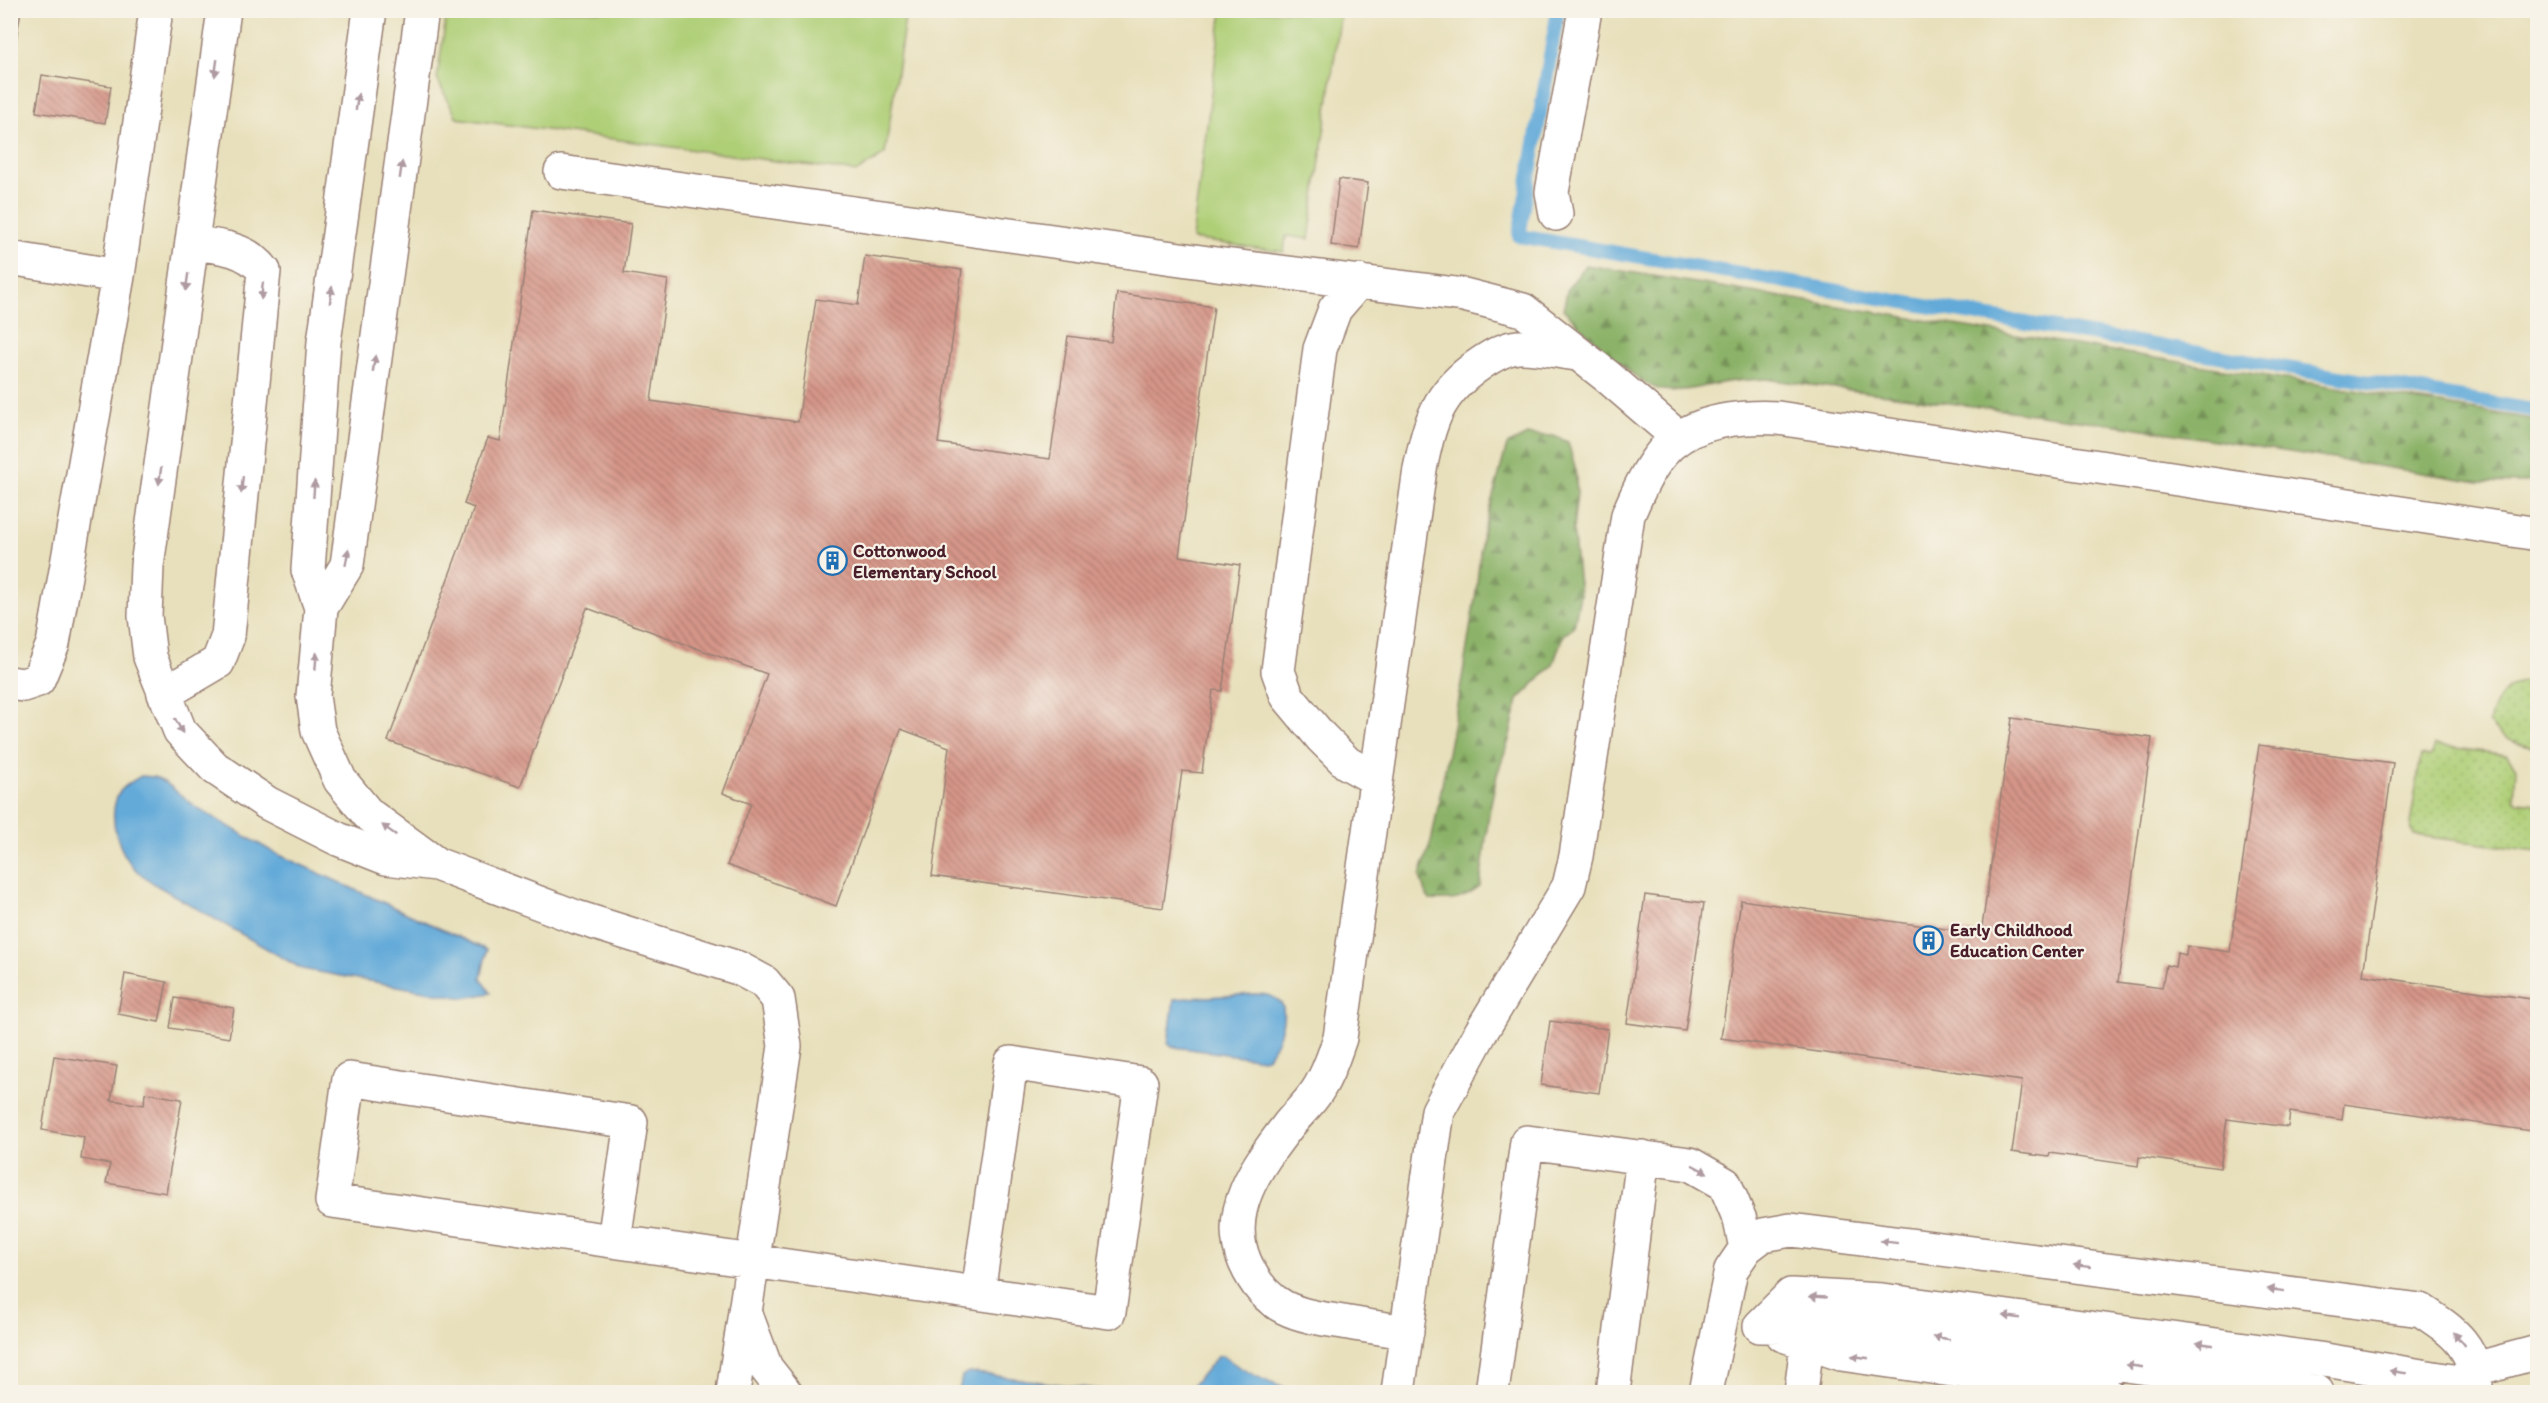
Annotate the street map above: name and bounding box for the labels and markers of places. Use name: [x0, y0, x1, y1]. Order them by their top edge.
place label: Cottonwood Elementary School: [853, 540, 997, 583]
building icon: Cottonwood Elementary School: [816, 545, 848, 577]
place label: Early Childhood Education Center: [1950, 919, 2085, 962]
building icon: Early Childhood Education Center: [1913, 924, 1945, 956]

